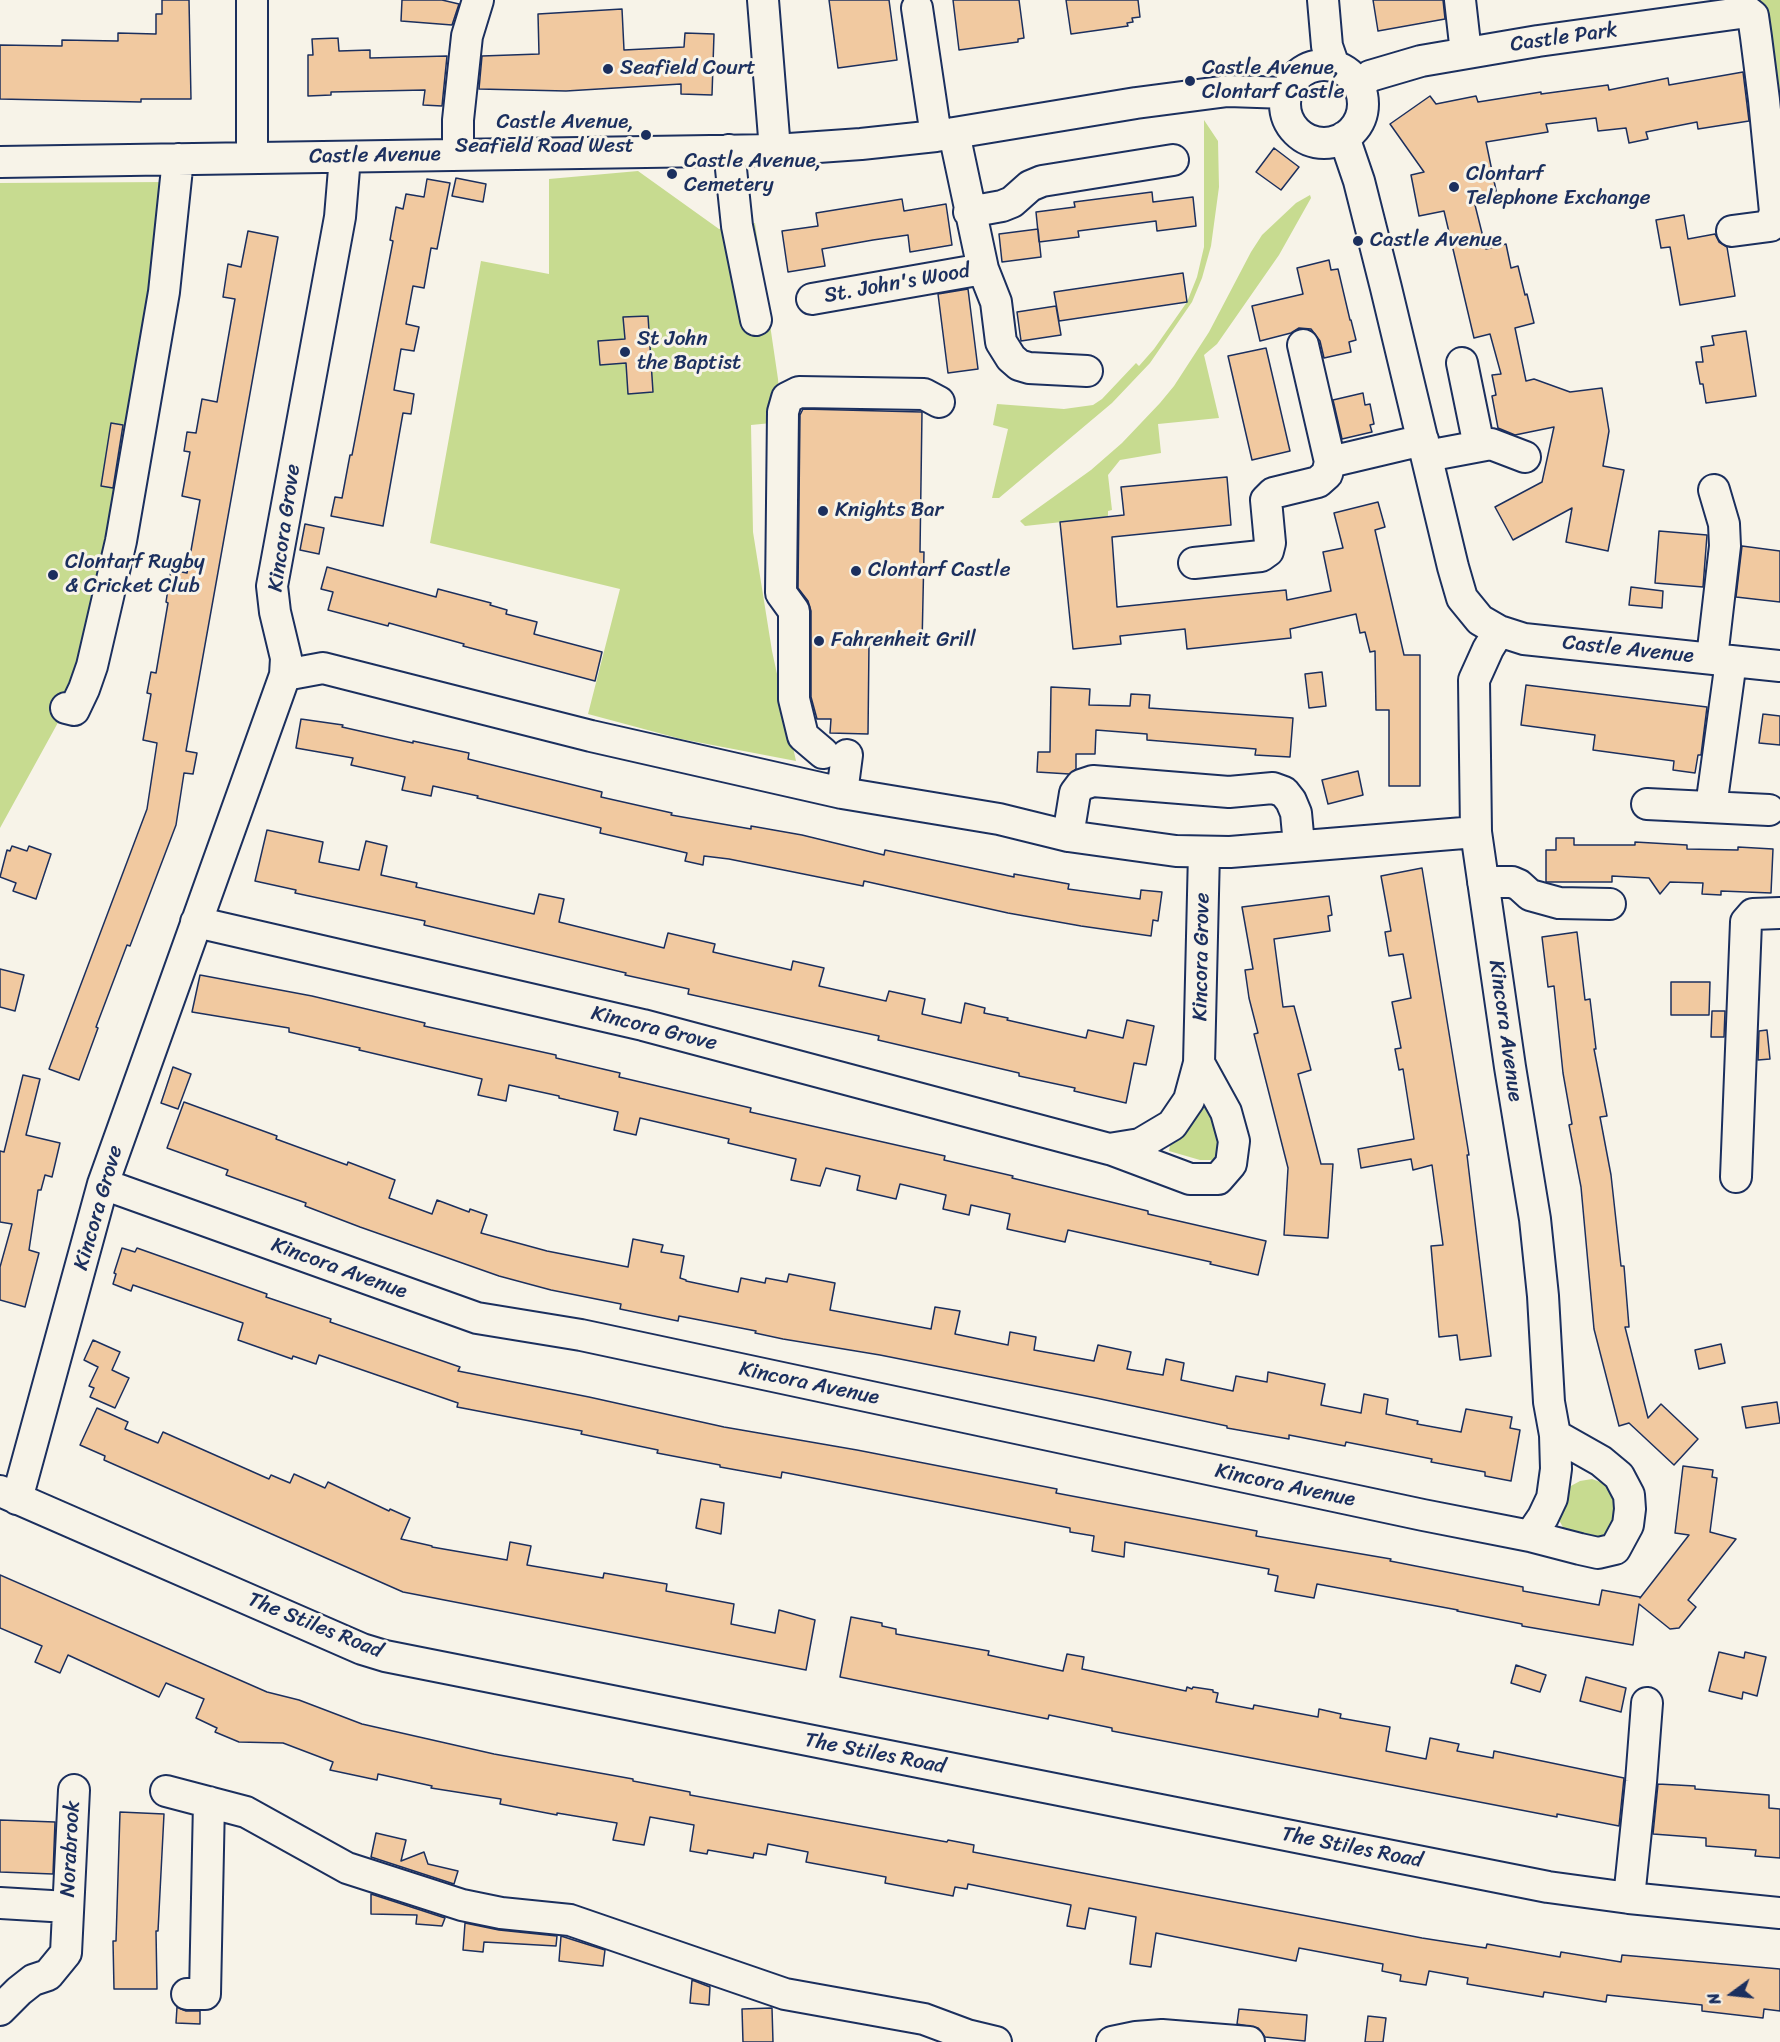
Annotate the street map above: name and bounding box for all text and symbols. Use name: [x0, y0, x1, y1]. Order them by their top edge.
street label: Castle Park: [1509, 18, 1619, 58]
place label: Seafield Court: [620, 56, 756, 82]
place label: Castle Avenue, Clontarf Castle: [1202, 56, 1345, 106]
marker: Seafield Court: [601, 62, 615, 76]
marker: Castle Avenue, Clontarf Castle: [1183, 74, 1197, 88]
place label: Castle Avenue, Seafield Road West: [455, 110, 634, 160]
marker: Castle Avenue, Seafield Road West: [639, 128, 653, 142]
street label: Castle Avenue: [309, 142, 441, 170]
place label: Castle Avenue, Cemetery: [684, 149, 821, 199]
place label: Clontarf Telephone Exchange: [1466, 162, 1651, 212]
marker: Castle Avenue, Cemetery: [665, 167, 679, 181]
marker: Clontarf Telephone Exchange: [1447, 180, 1461, 194]
place label: Castle Avenue: [1370, 228, 1502, 254]
marker: Castle Avenue: [1351, 234, 1365, 248]
street label: St. John's Wood: [822, 259, 972, 309]
place label: St John the Baptist: [637, 327, 741, 377]
marker: St John the Baptist: [618, 345, 632, 359]
street label: Kincora Grove: [264, 463, 306, 593]
place label: Knights Bar: [835, 498, 943, 524]
marker: Knights Bar: [816, 504, 830, 518]
place label: Clontarf Rugby & Cricket Club: [65, 550, 205, 600]
place label: Clontarf Castle: [868, 558, 1011, 584]
marker: Clontarf Castle: [849, 564, 863, 578]
marker: Clontarf Rugby & Cricket Club: [46, 568, 60, 582]
place label: Fahrenheit Grill: [831, 628, 976, 654]
street label: Castle Avenue: [1561, 631, 1695, 669]
marker: Fahrenheit Grill: [812, 634, 826, 648]
street label: Kincora Grove: [1188, 893, 1216, 1021]
street label: Kincora Avenue: [1483, 959, 1527, 1103]
street label: Kincora Grove: [589, 1001, 719, 1057]
street label: Kincora Grove: [69, 1143, 129, 1273]
street label: Kincora Avenue: [268, 1233, 410, 1305]
street label: Kincora Avenue: [737, 1357, 881, 1411]
street label: Kincora Avenue: [1213, 1459, 1357, 1513]
street label: The Stiles Road: [244, 1588, 386, 1664]
street label: The Stiles Road: [802, 1728, 948, 1780]
street label: Norabrook: [56, 1800, 86, 1898]
street label: The Stiles Road: [1279, 1822, 1425, 1874]
north arrow: [1702, 1964, 1762, 2024]
text: N: [1699, 1990, 1730, 2008]

